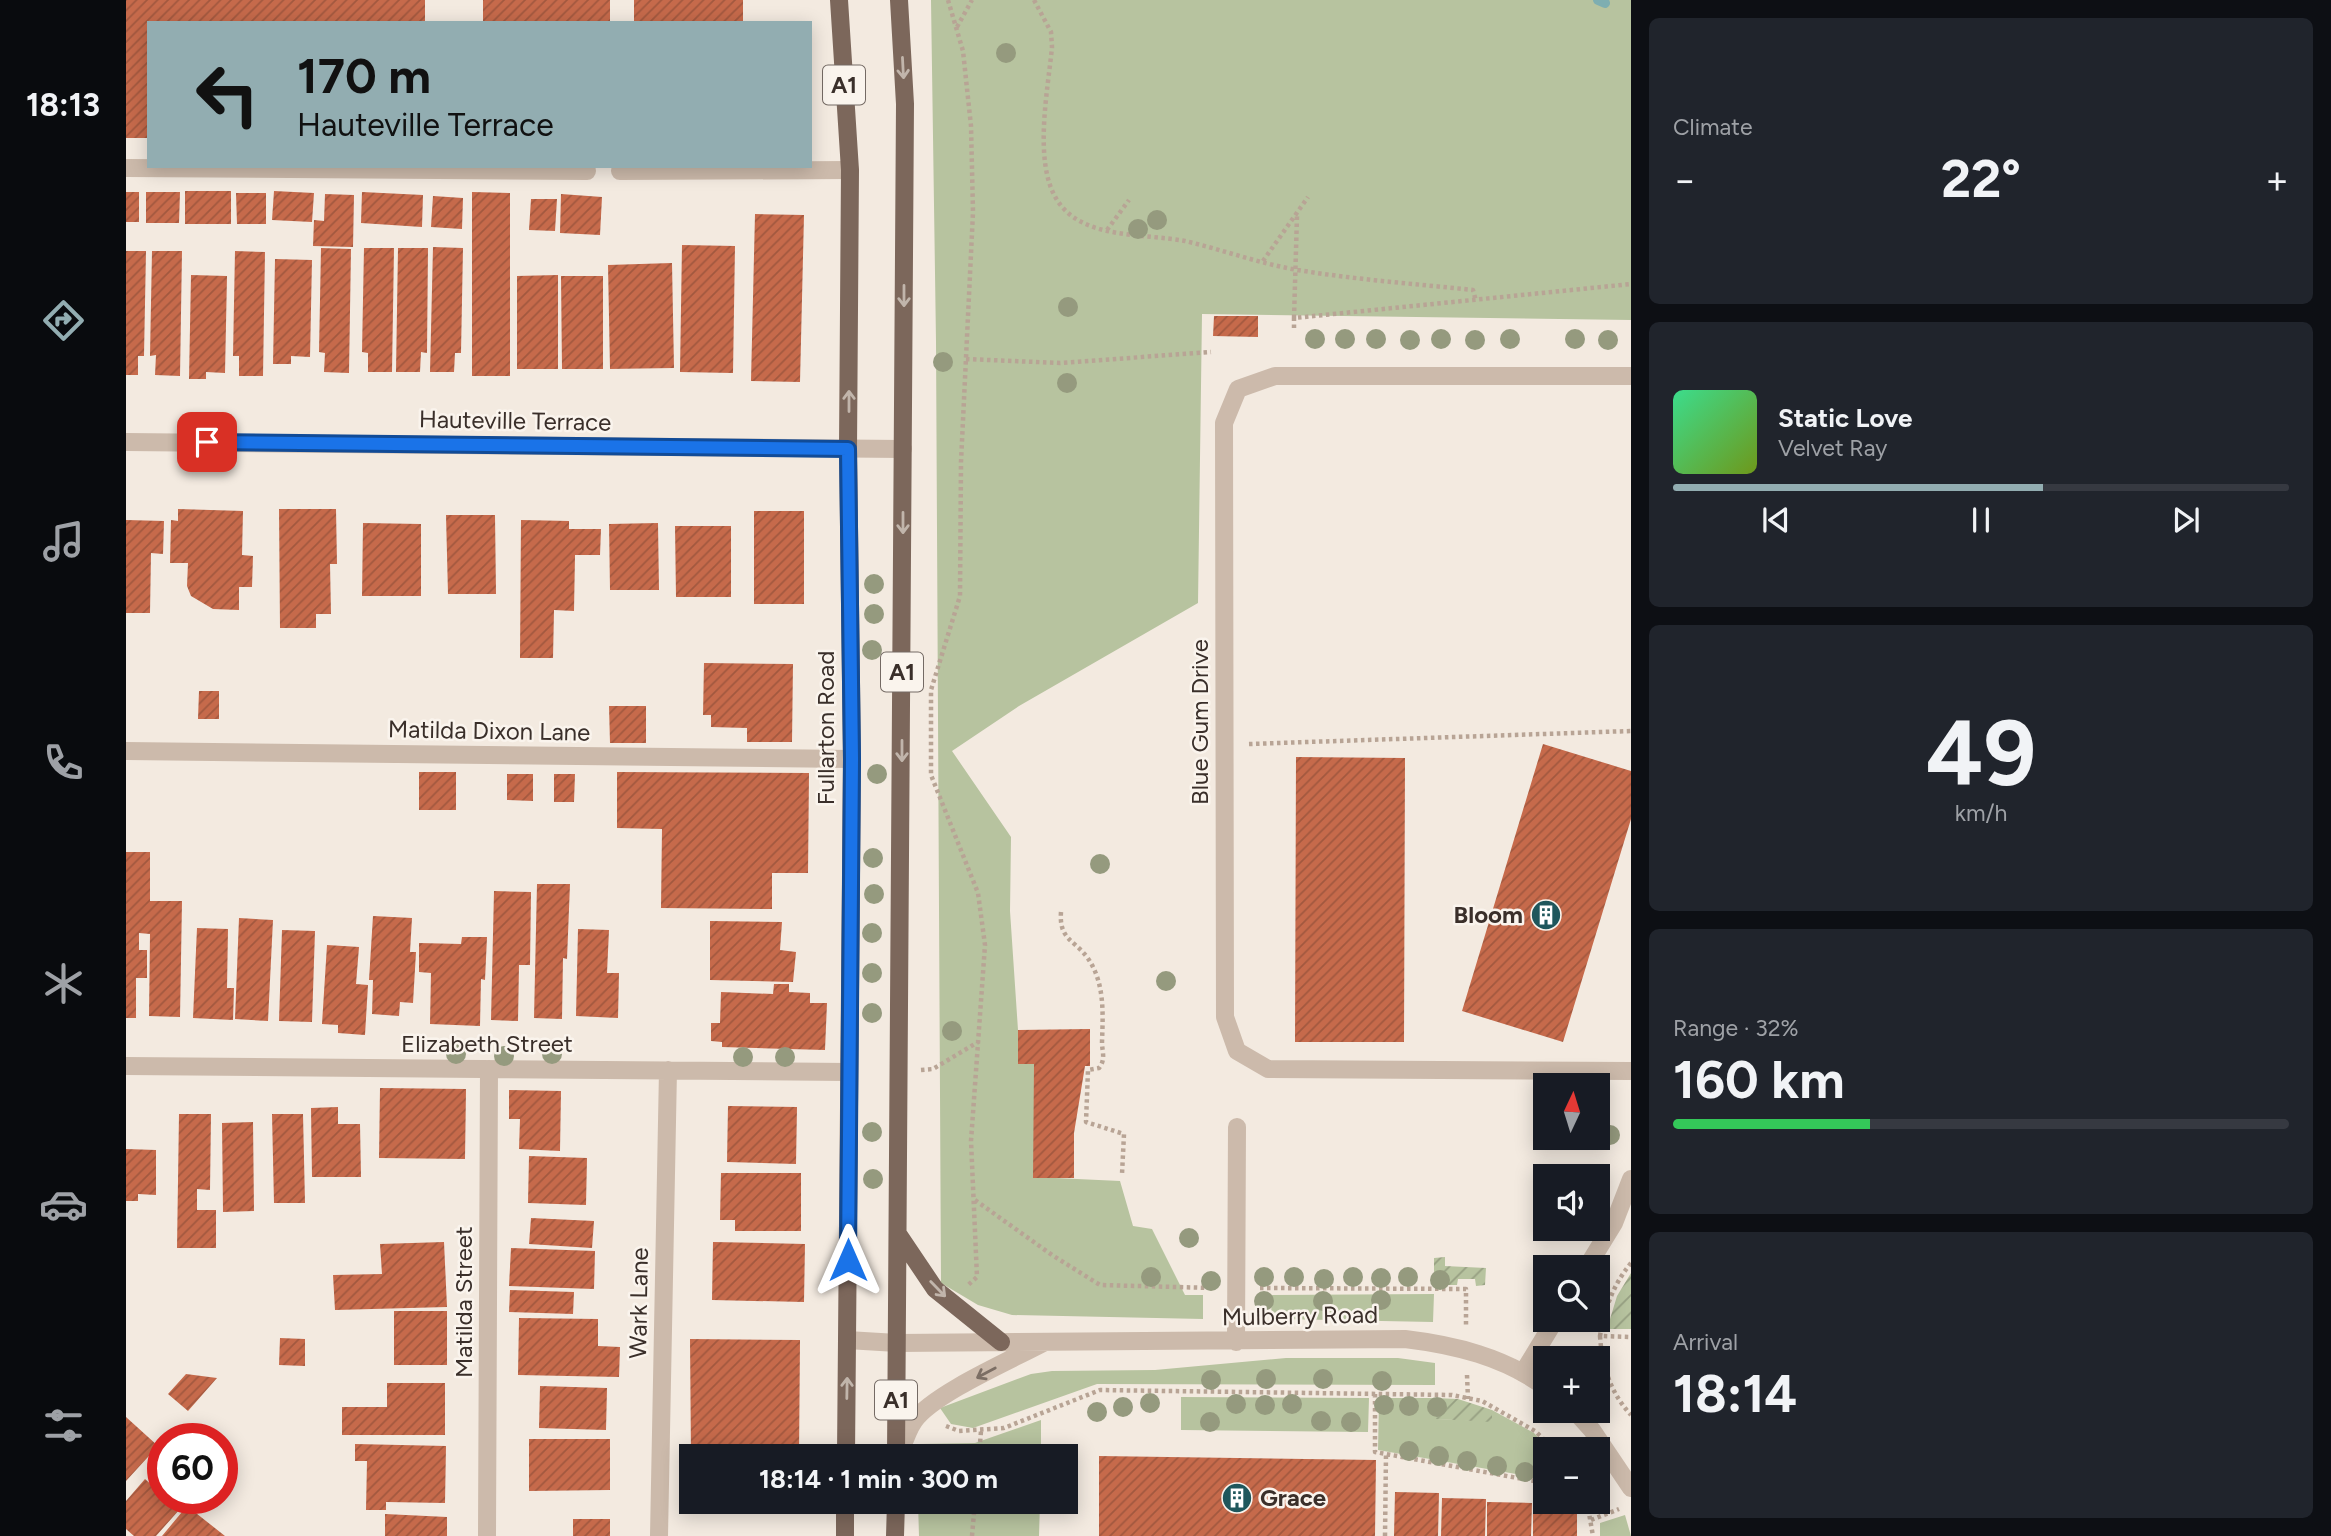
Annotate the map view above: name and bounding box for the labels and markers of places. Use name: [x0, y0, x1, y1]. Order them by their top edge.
pin: [177, 412, 237, 472]
building icon: Bloom: [1529, 898, 1563, 932]
place label: Bloom: [1454, 900, 1523, 929]
building icon: Grace: [1220, 1481, 1254, 1515]
place label: Grace: [1260, 1483, 1326, 1512]

